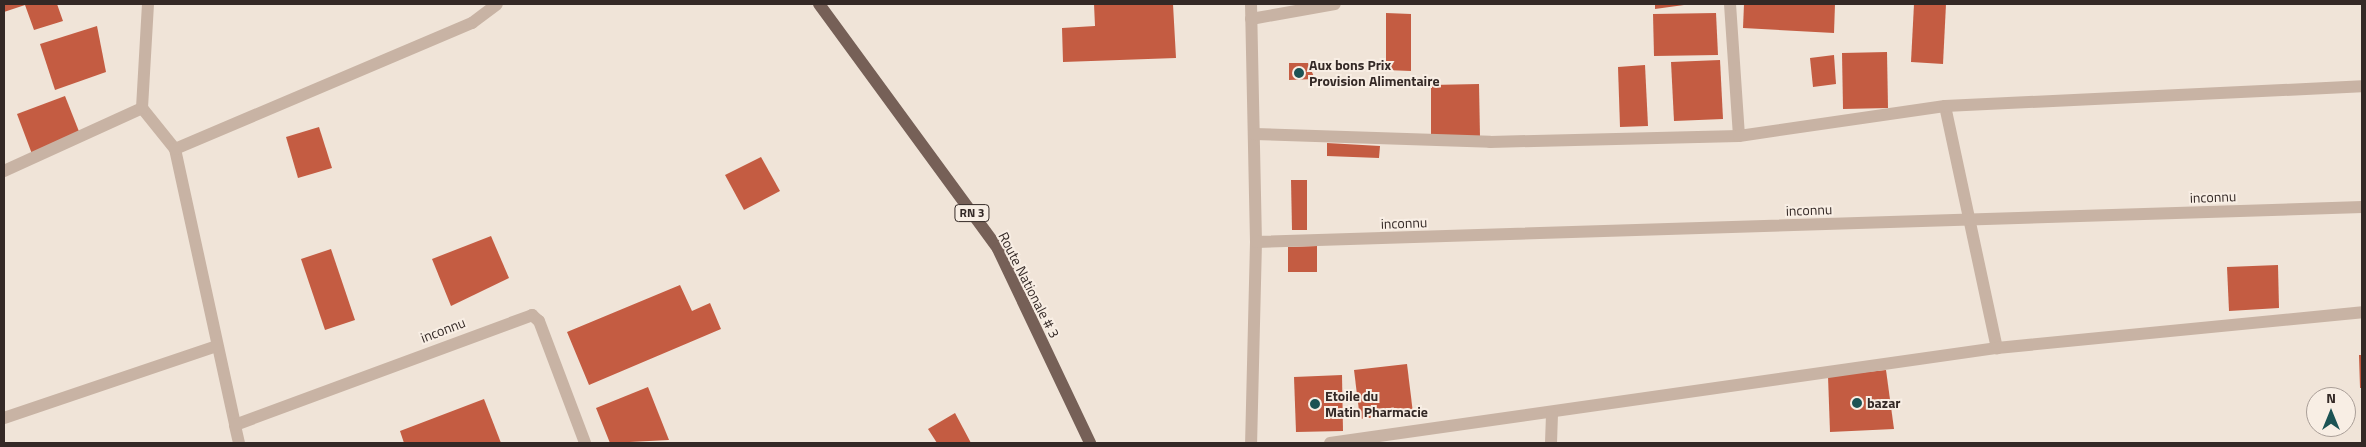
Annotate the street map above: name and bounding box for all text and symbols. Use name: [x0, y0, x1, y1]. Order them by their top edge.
place label: Aux bons Prix Provision Alimentaire: [1309, 57, 1440, 90]
marker: Aux bons Prix Provision Alimentaire: [1293, 67, 1305, 79]
street label: inconnu: [2189, 188, 2237, 206]
street label: inconnu: [1785, 201, 1833, 219]
road number: RN 3: [953, 204, 991, 222]
street label: inconnu: [1380, 214, 1428, 232]
street label: Route Nationale # 3: [995, 229, 1063, 341]
street label: inconnu: [418, 314, 468, 346]
north arrow: [2306, 387, 2356, 437]
text: N: [2326, 387, 2336, 408]
place label: Etoile du Matin Pharmacie: [1325, 388, 1428, 421]
place label: bazar: [1867, 395, 1900, 411]
marker: bazar: [1851, 397, 1863, 409]
marker: Etoile du Matin Pharmacie: [1309, 398, 1321, 410]

